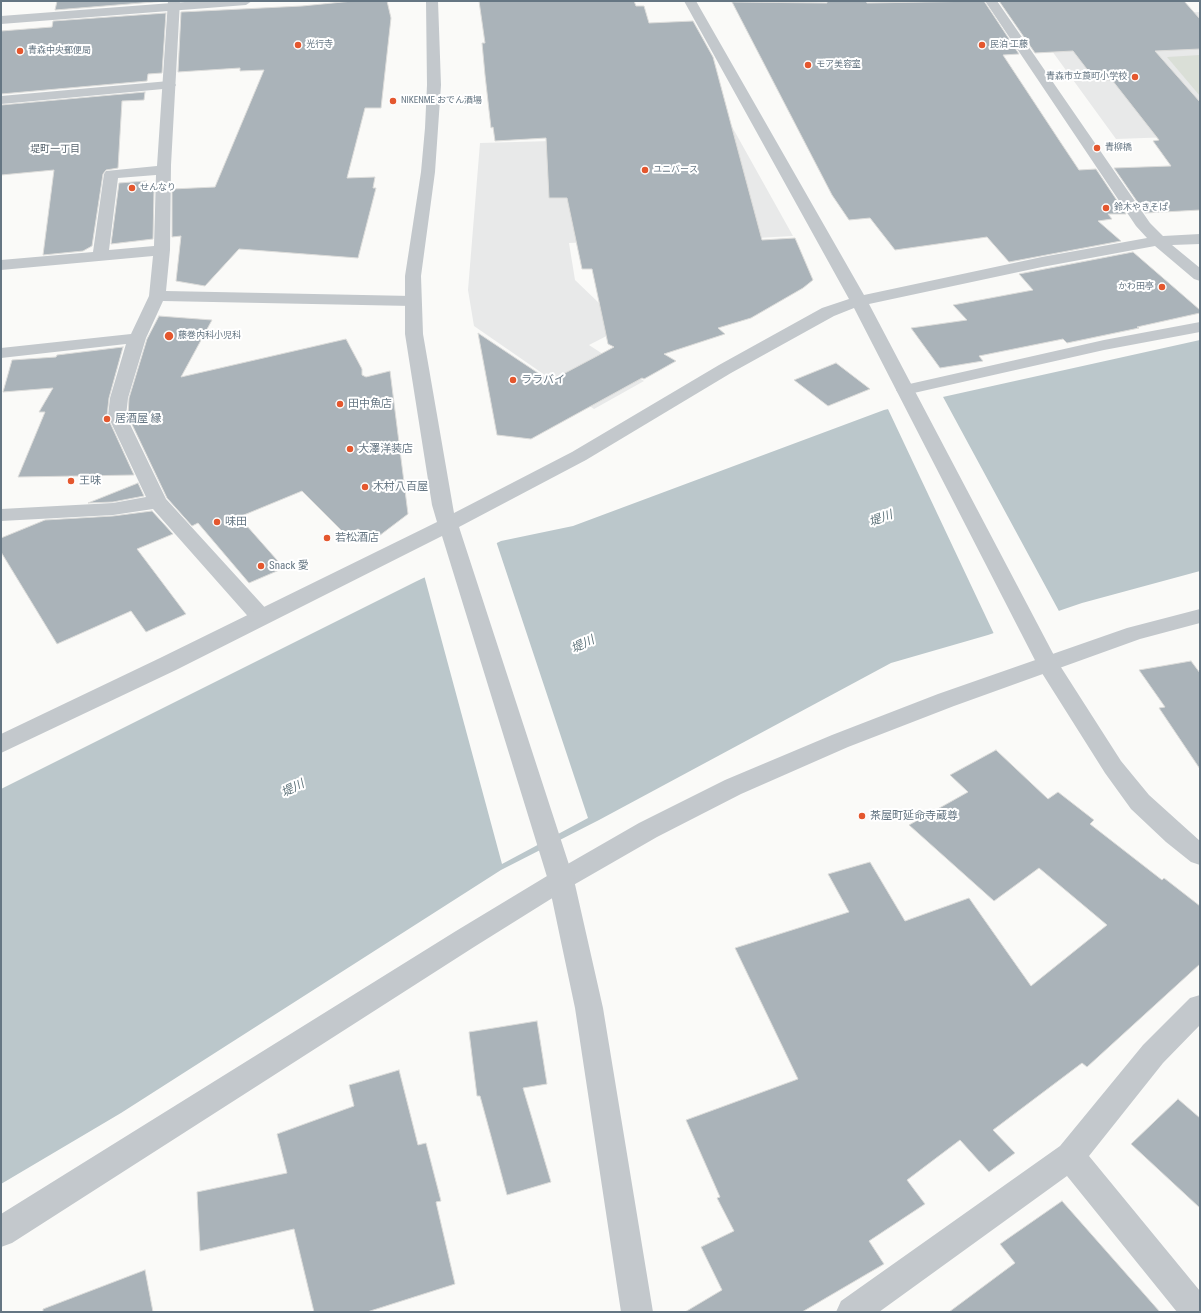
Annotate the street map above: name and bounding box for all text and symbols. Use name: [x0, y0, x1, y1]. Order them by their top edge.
marker: 光行寺: [293, 40, 303, 50]
place label: 光行寺: [306, 40, 333, 50]
marker: 民泊 工藤: [977, 40, 987, 50]
place label: 民泊 工藤: [990, 40, 1028, 50]
marker: 青森中央郵便局: [15, 46, 25, 56]
place label: 青森中央郵便局: [28, 46, 91, 56]
marker: モア美容室: [803, 60, 813, 70]
place label: モア美容室: [816, 60, 861, 70]
place label: 青森市立莨町小学校: [1046, 72, 1127, 82]
marker: 青森市立莨町小学校: [1130, 72, 1140, 82]
marker: NIKENME おでん酒場: [388, 96, 398, 106]
place label: NIKENME おでん酒場: [401, 96, 482, 106]
district label: 堤町一丁目: [30, 143, 80, 155]
marker: 青柳橋: [1092, 143, 1102, 153]
place label: 青柳橋: [1105, 143, 1132, 153]
marker: ユニバース: [640, 165, 650, 175]
place label: ユニバース: [653, 165, 698, 175]
marker: せんなり: [127, 183, 137, 193]
place label: せんなり: [140, 183, 176, 193]
marker: 鈴木やきそぱ: [1101, 203, 1111, 213]
place label: 鈴木やきそぱ: [1114, 203, 1168, 213]
place label: かわ田亭: [1118, 282, 1154, 292]
marker: かわ田亭: [1157, 282, 1167, 292]
marker: 藤巻内科小児科: [163, 330, 175, 342]
place label: 藤巻内科小児科: [178, 331, 241, 341]
place label: ララバイ: [521, 373, 565, 387]
marker: ララバイ: [508, 375, 518, 385]
place label: 田中魚店: [348, 397, 392, 411]
marker: 田中魚店: [335, 399, 345, 409]
place label: 居酒屋 縁: [115, 412, 162, 426]
marker: 居酒屋 縁: [102, 414, 112, 424]
place label: 大澤洋装店: [358, 442, 413, 456]
marker: 大澤洋装店: [345, 444, 355, 454]
place label: 王味: [79, 474, 101, 488]
marker: 王味: [66, 476, 76, 486]
place label: 木村八百屋: [373, 480, 428, 494]
marker: 木村八百屋: [360, 482, 370, 492]
water label: 堤川: [867, 508, 895, 530]
place label: 味田: [225, 515, 247, 529]
marker: 味田: [212, 517, 222, 527]
place label: 若松酒店: [335, 531, 379, 545]
marker: 若松酒店: [322, 533, 332, 543]
place label: Snack 愛: [269, 559, 309, 573]
marker: Snack 愛: [256, 561, 266, 571]
water label: 堤川: [569, 633, 597, 657]
water label: 堤川: [279, 777, 307, 801]
place label: 茶屋町延命寺蔵尊: [870, 809, 958, 823]
marker: 茶屋町延命寺蔵尊: [857, 811, 867, 821]

